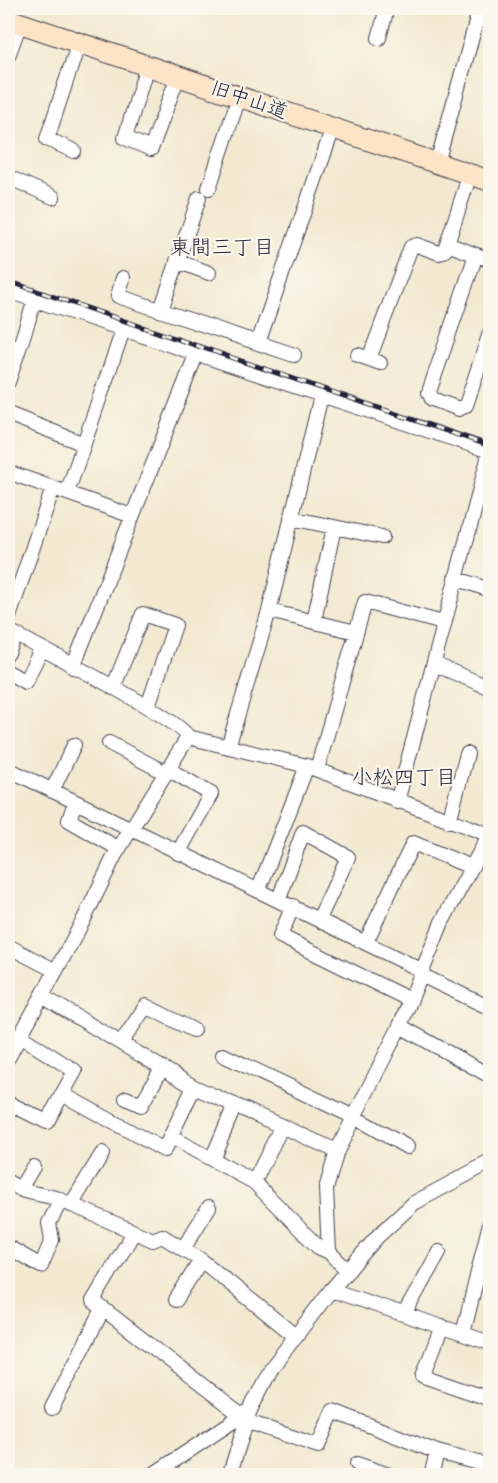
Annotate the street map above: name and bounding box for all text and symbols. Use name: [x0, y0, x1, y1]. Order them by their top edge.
street label: 旧中山道: [207, 76, 291, 124]
district label: 東間三丁目: [170, 235, 275, 260]
district label: 小松四丁目: [352, 765, 457, 790]

